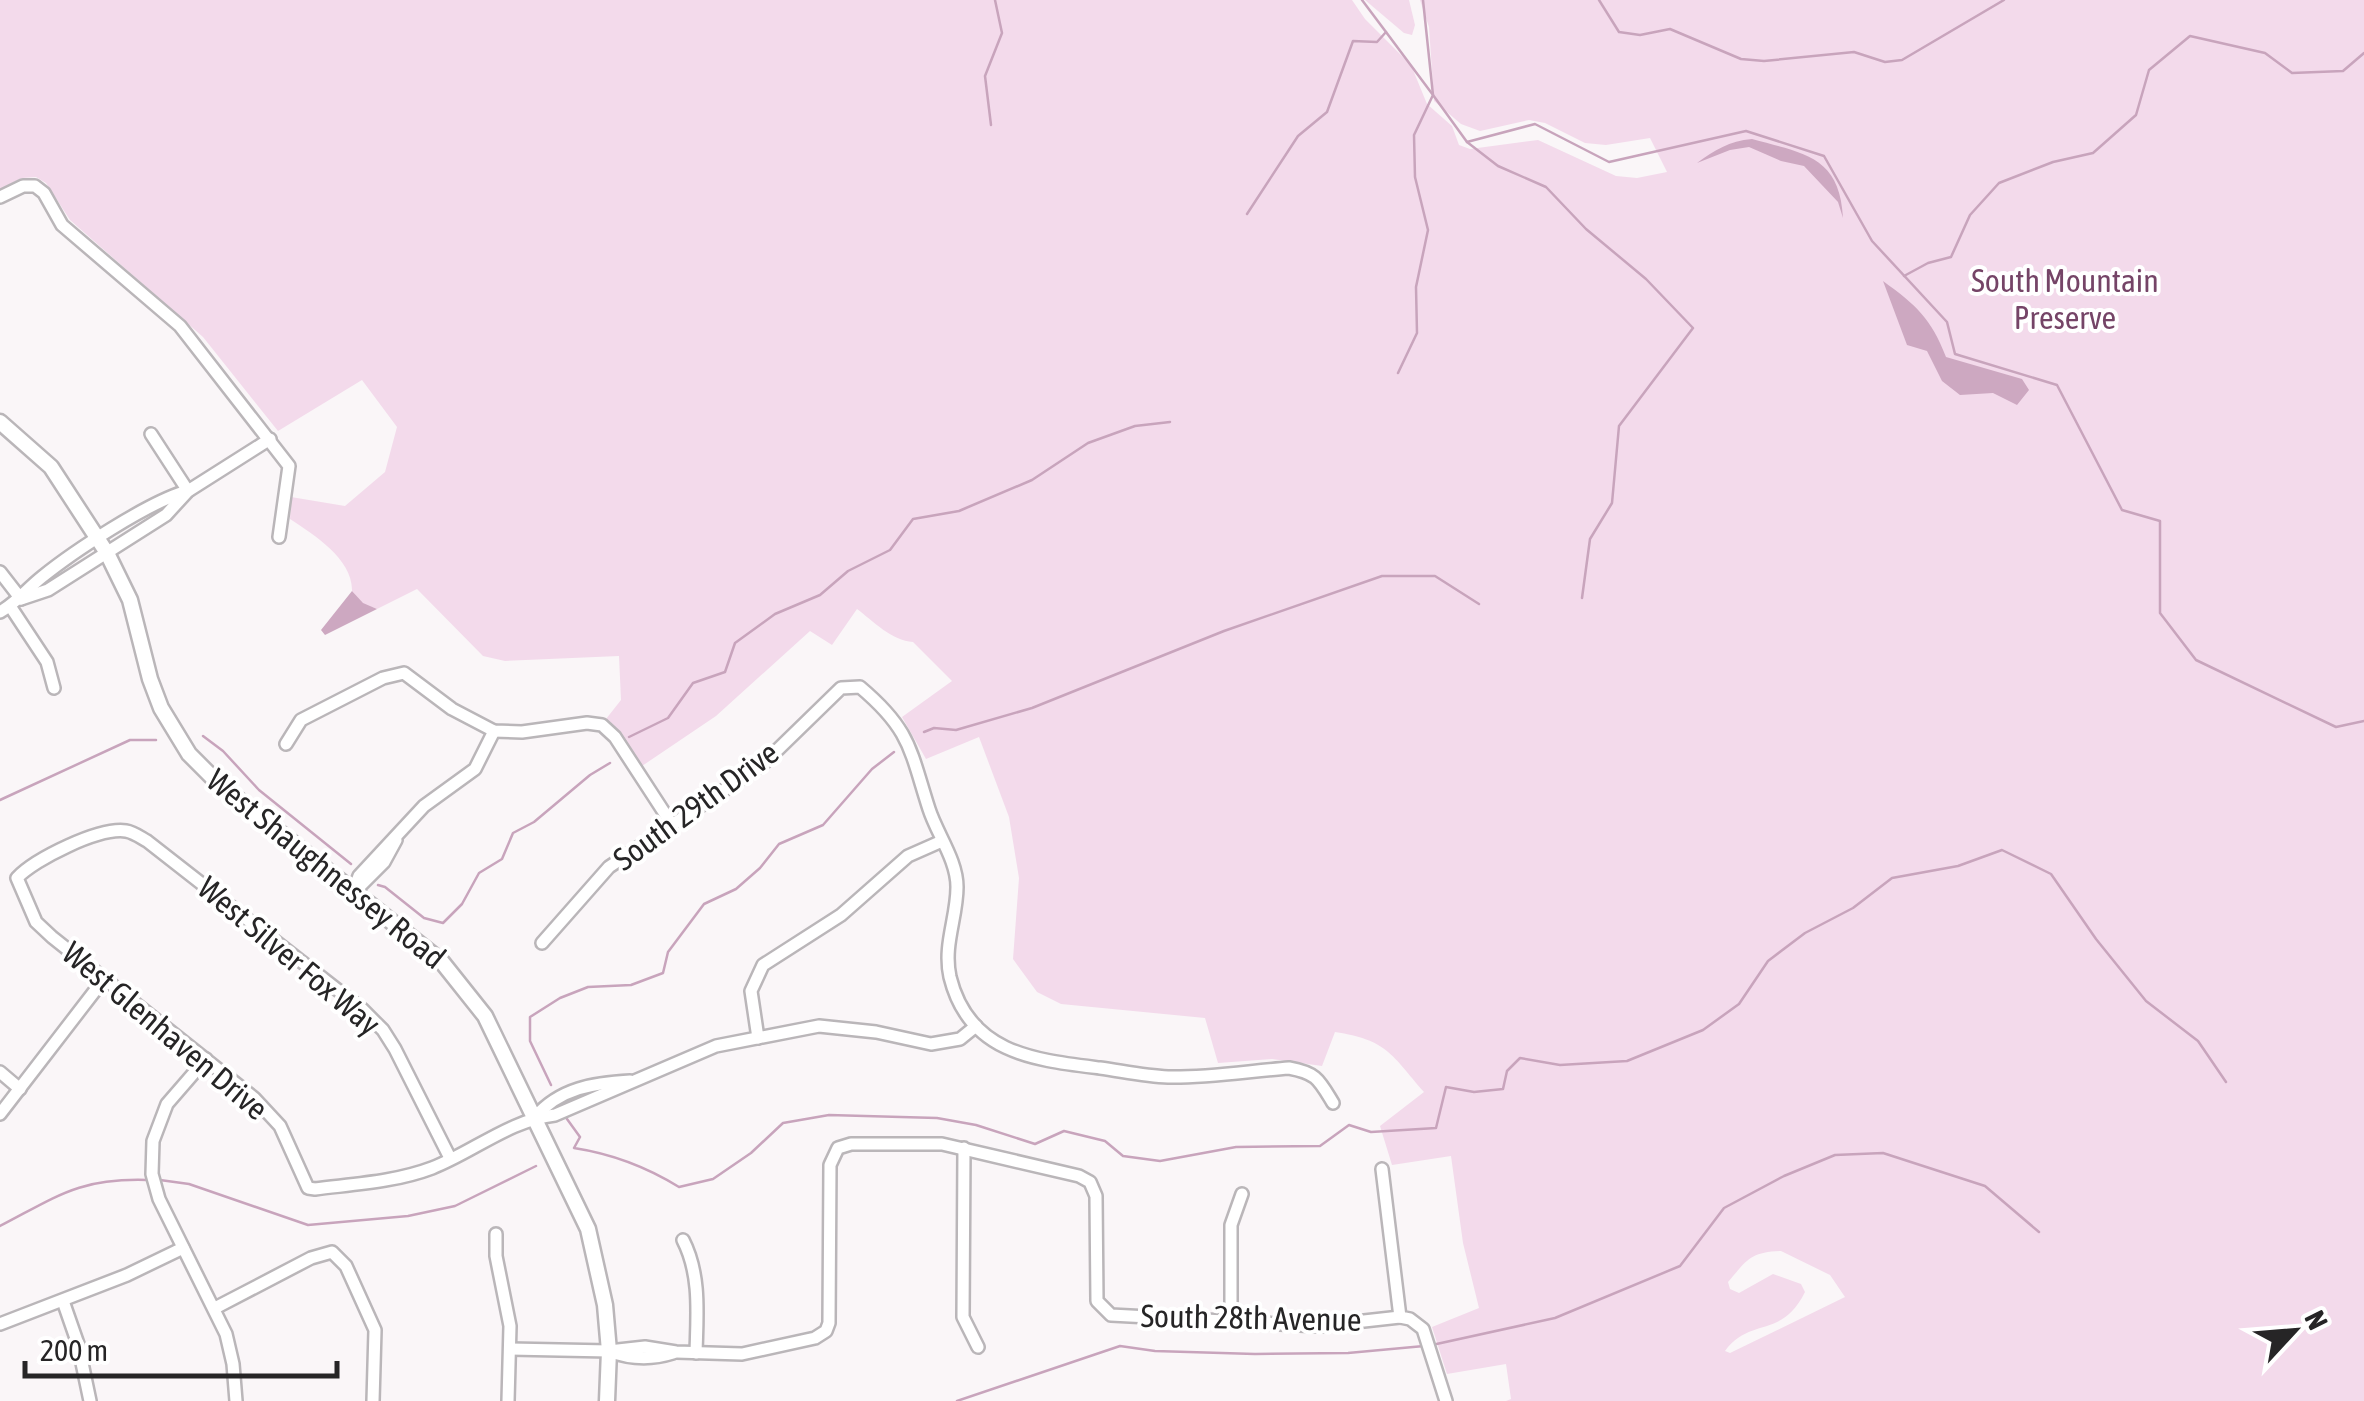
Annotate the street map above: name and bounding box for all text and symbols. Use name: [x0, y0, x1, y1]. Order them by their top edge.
park label: South Mountain Preserve: [1971, 262, 2159, 336]
street label: South 29th Drive: [606, 734, 785, 878]
street label: West Shaughnessey Road: [200, 761, 453, 976]
street label: West Silver Fox Way: [191, 869, 388, 1043]
street label: West Glenhaven Drive: [55, 934, 276, 1127]
north arrow: [2244, 1281, 2344, 1381]
street label: South 28th Avenue: [1140, 1297, 1362, 1338]
text: N: [2298, 1306, 2334, 1334]
scale bar: [25, 1316, 338, 1378]
text: 200 m: [40, 1333, 108, 1367]

